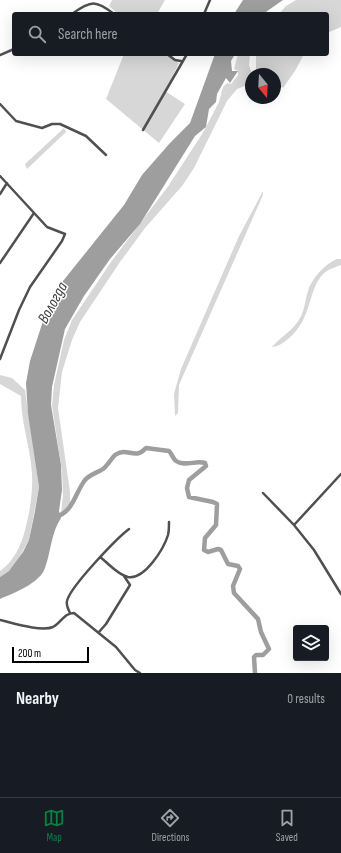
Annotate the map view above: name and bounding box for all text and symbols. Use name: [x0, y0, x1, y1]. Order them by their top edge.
search box: [12, 12, 329, 56]
icon: search: [26, 23, 48, 45]
text: Search here: [58, 25, 118, 44]
north arrow: [245, 68, 281, 104]
water label: Вологда: [34, 279, 72, 327]
map controls: [293, 625, 329, 661]
button: layers: [293, 625, 329, 661]
scale bar: [12, 645, 89, 664]
text: 200 m: [18, 647, 41, 660]
text: Nearby: [16, 689, 59, 709]
text: 0 results: [287, 691, 325, 707]
tab: Map: [43, 807, 65, 844]
tab: Directions: [152, 807, 189, 844]
tab: Saved: [276, 807, 298, 844]

